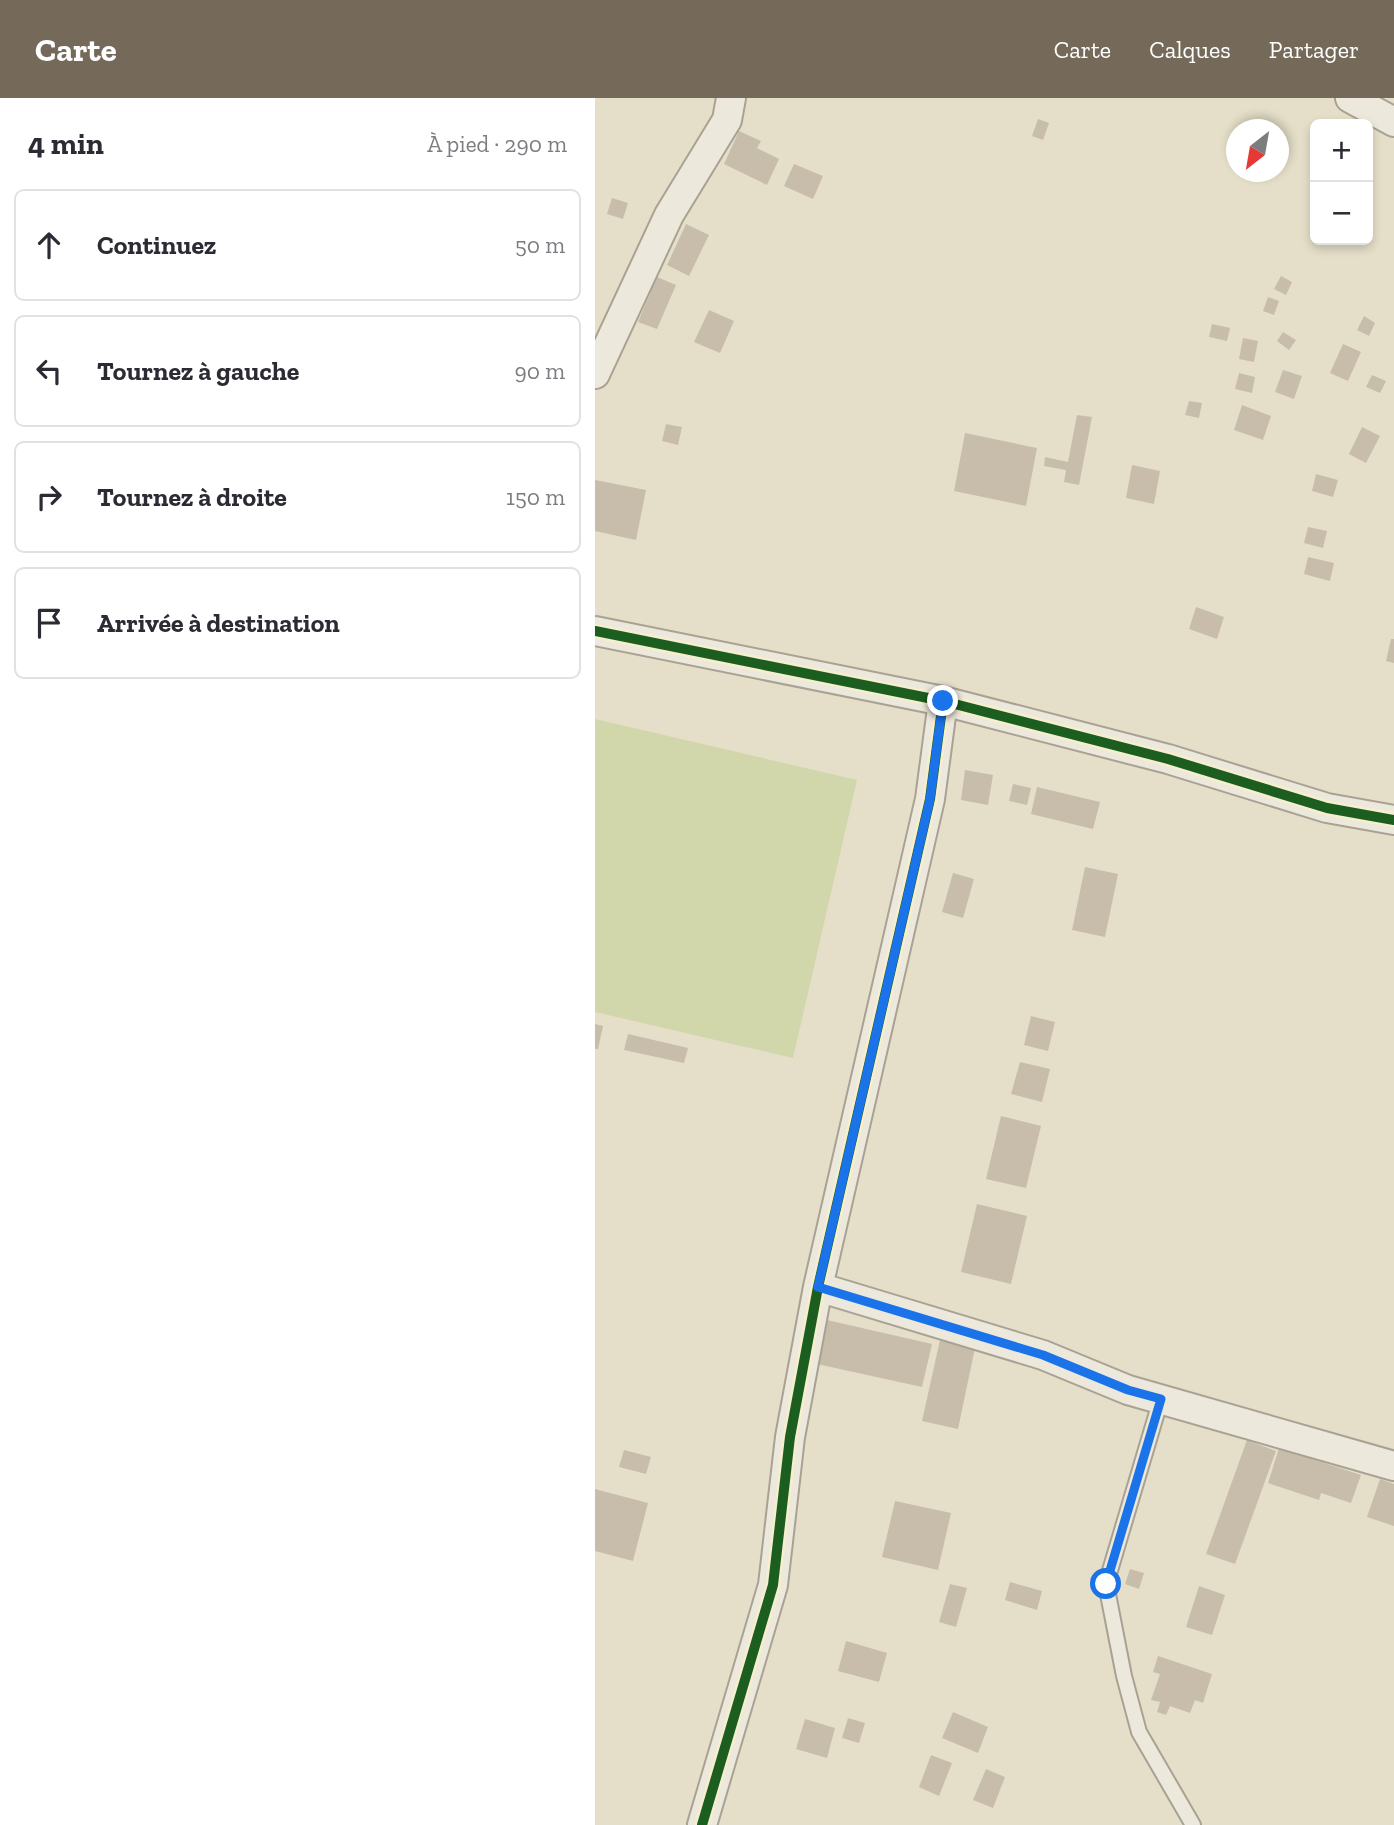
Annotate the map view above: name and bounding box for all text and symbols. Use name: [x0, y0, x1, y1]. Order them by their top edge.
text: Carte: [35, 30, 117, 69]
text: Carte: [1054, 35, 1111, 64]
text: Calques: [1149, 35, 1231, 64]
text: Partager: [1269, 35, 1359, 64]
north arrow: [1226, 119, 1289, 182]
map controls: [1310, 119, 1373, 245]
button: +: [1310, 119, 1373, 182]
text: 4 min: [28, 126, 104, 162]
text: À pied · 290 m: [427, 130, 567, 158]
button: −: [1310, 182, 1373, 245]
icon: ahead: [30, 226, 68, 264]
text: Continuez: [97, 229, 216, 261]
text: 50 m: [515, 231, 565, 259]
icon: left: [30, 352, 68, 390]
text: Tournez à gauche: [97, 355, 299, 387]
text: 90 m: [514, 357, 565, 385]
icon: right: [30, 478, 68, 516]
text: Tournez à droite: [97, 481, 287, 513]
text: 150 m: [506, 483, 565, 511]
icon: arrive: [30, 604, 68, 642]
text: Arrivée à destination: [97, 607, 340, 639]
route end: [927, 685, 958, 716]
route start: [1090, 1568, 1121, 1599]

